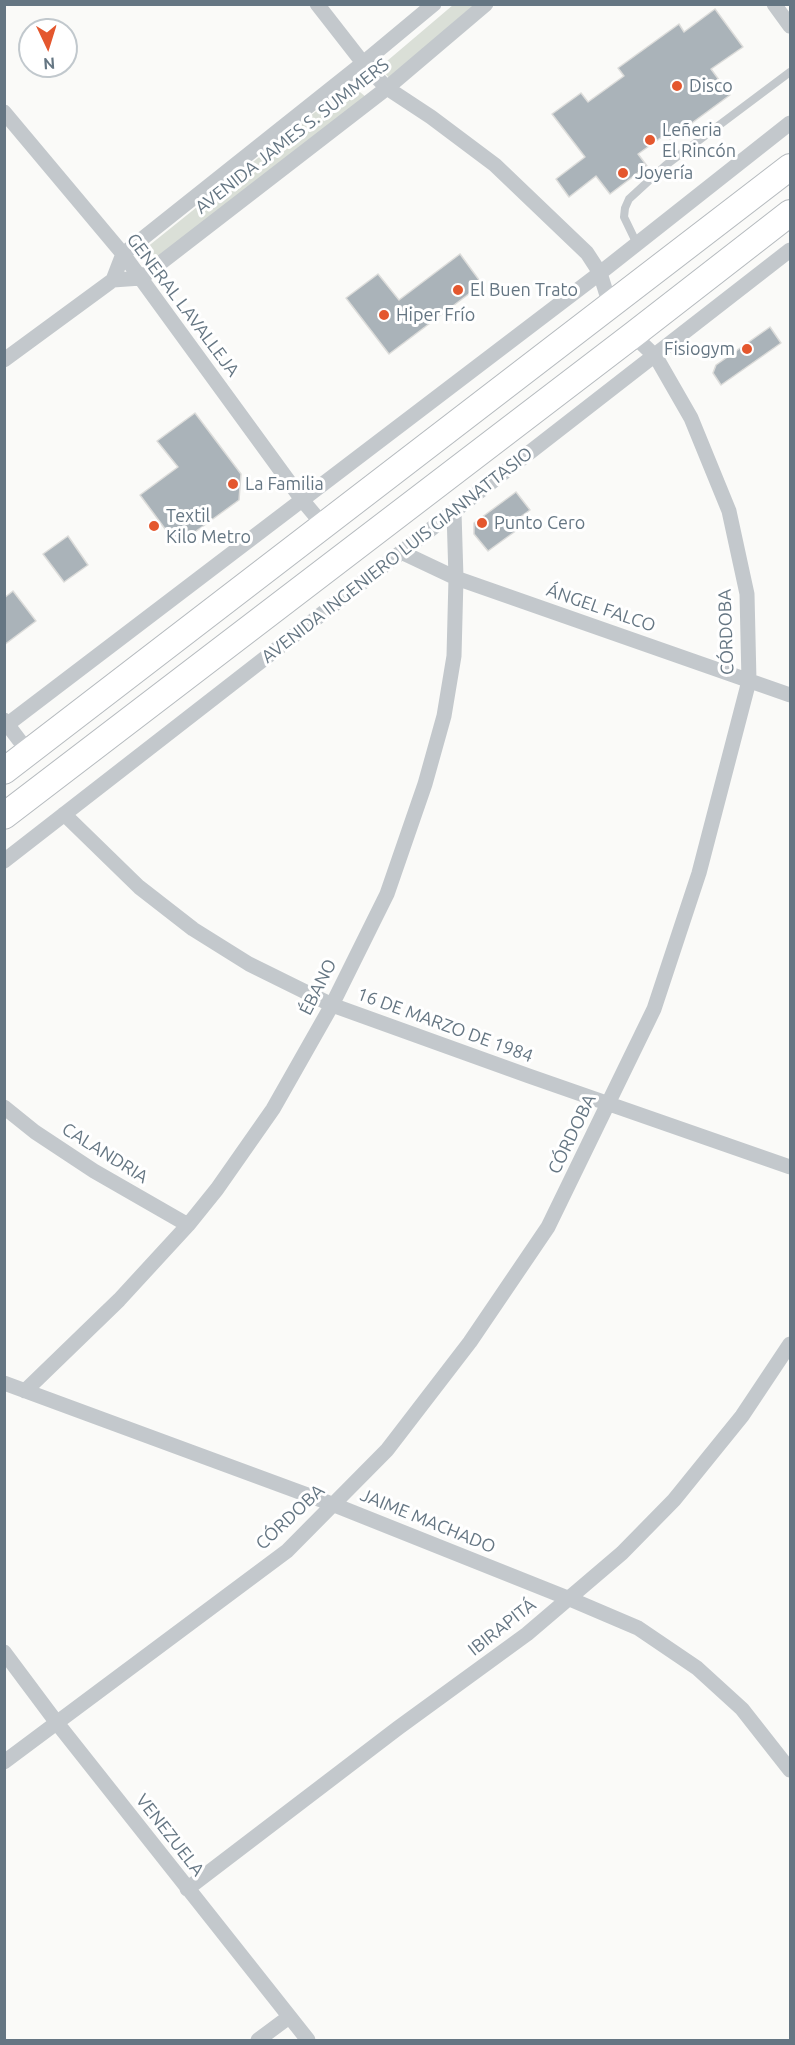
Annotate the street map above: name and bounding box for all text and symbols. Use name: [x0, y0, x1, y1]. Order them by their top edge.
north arrow: [18, 18, 78, 78]
street label: AVENIDA JAMES S. SUMMERS: [191, 54, 393, 218]
text: N: [43, 55, 56, 73]
place label: Disco: [689, 75, 733, 97]
marker: Disco: [670, 79, 684, 93]
place label: Leñeria El Rincón: [662, 119, 736, 162]
marker: Leñeria El Rincón: [643, 133, 657, 147]
place label: Joyería: [635, 162, 693, 184]
marker: Joyería: [616, 166, 630, 180]
street label: GENERAL LAVALLEJA: [122, 229, 244, 381]
place label: El Buen Trato: [470, 279, 578, 301]
marker: El Buen Trato: [451, 283, 465, 297]
place label: Hiper Frío: [396, 304, 475, 326]
marker: Hiper Frío: [377, 308, 391, 322]
place label: Fisiogym: [664, 338, 735, 360]
marker: Fisiogym: [740, 342, 754, 356]
street label: AVENIDA INGENIERO LUIS GIANNATTASIO: [257, 442, 537, 668]
place label: La Familia: [245, 473, 324, 495]
marker: La Familia: [226, 477, 240, 491]
place label: Textil Kilo Metro: [166, 505, 251, 548]
place label: Punto Cero: [494, 512, 585, 534]
marker: Punto Cero: [475, 516, 489, 530]
marker: Textil Kilo Metro: [147, 519, 161, 533]
street label: ÁNGEL FALCO: [544, 579, 658, 637]
street label: CÓRDOBA: [714, 589, 738, 675]
street label: ÉBANO: [295, 955, 341, 1019]
street label: 16 DE MARZO DE 1984: [354, 983, 536, 1067]
street label: CÓRDOBA: [543, 1091, 601, 1177]
street label: CALANDRIA: [58, 1118, 152, 1188]
street label: CÓRDOBA: [251, 1480, 329, 1554]
street label: JAIME MACHADO: [357, 1484, 499, 1558]
street label: IBIRAPITÁ: [464, 1594, 540, 1660]
street label: VENEZUELA: [131, 1790, 209, 1880]

